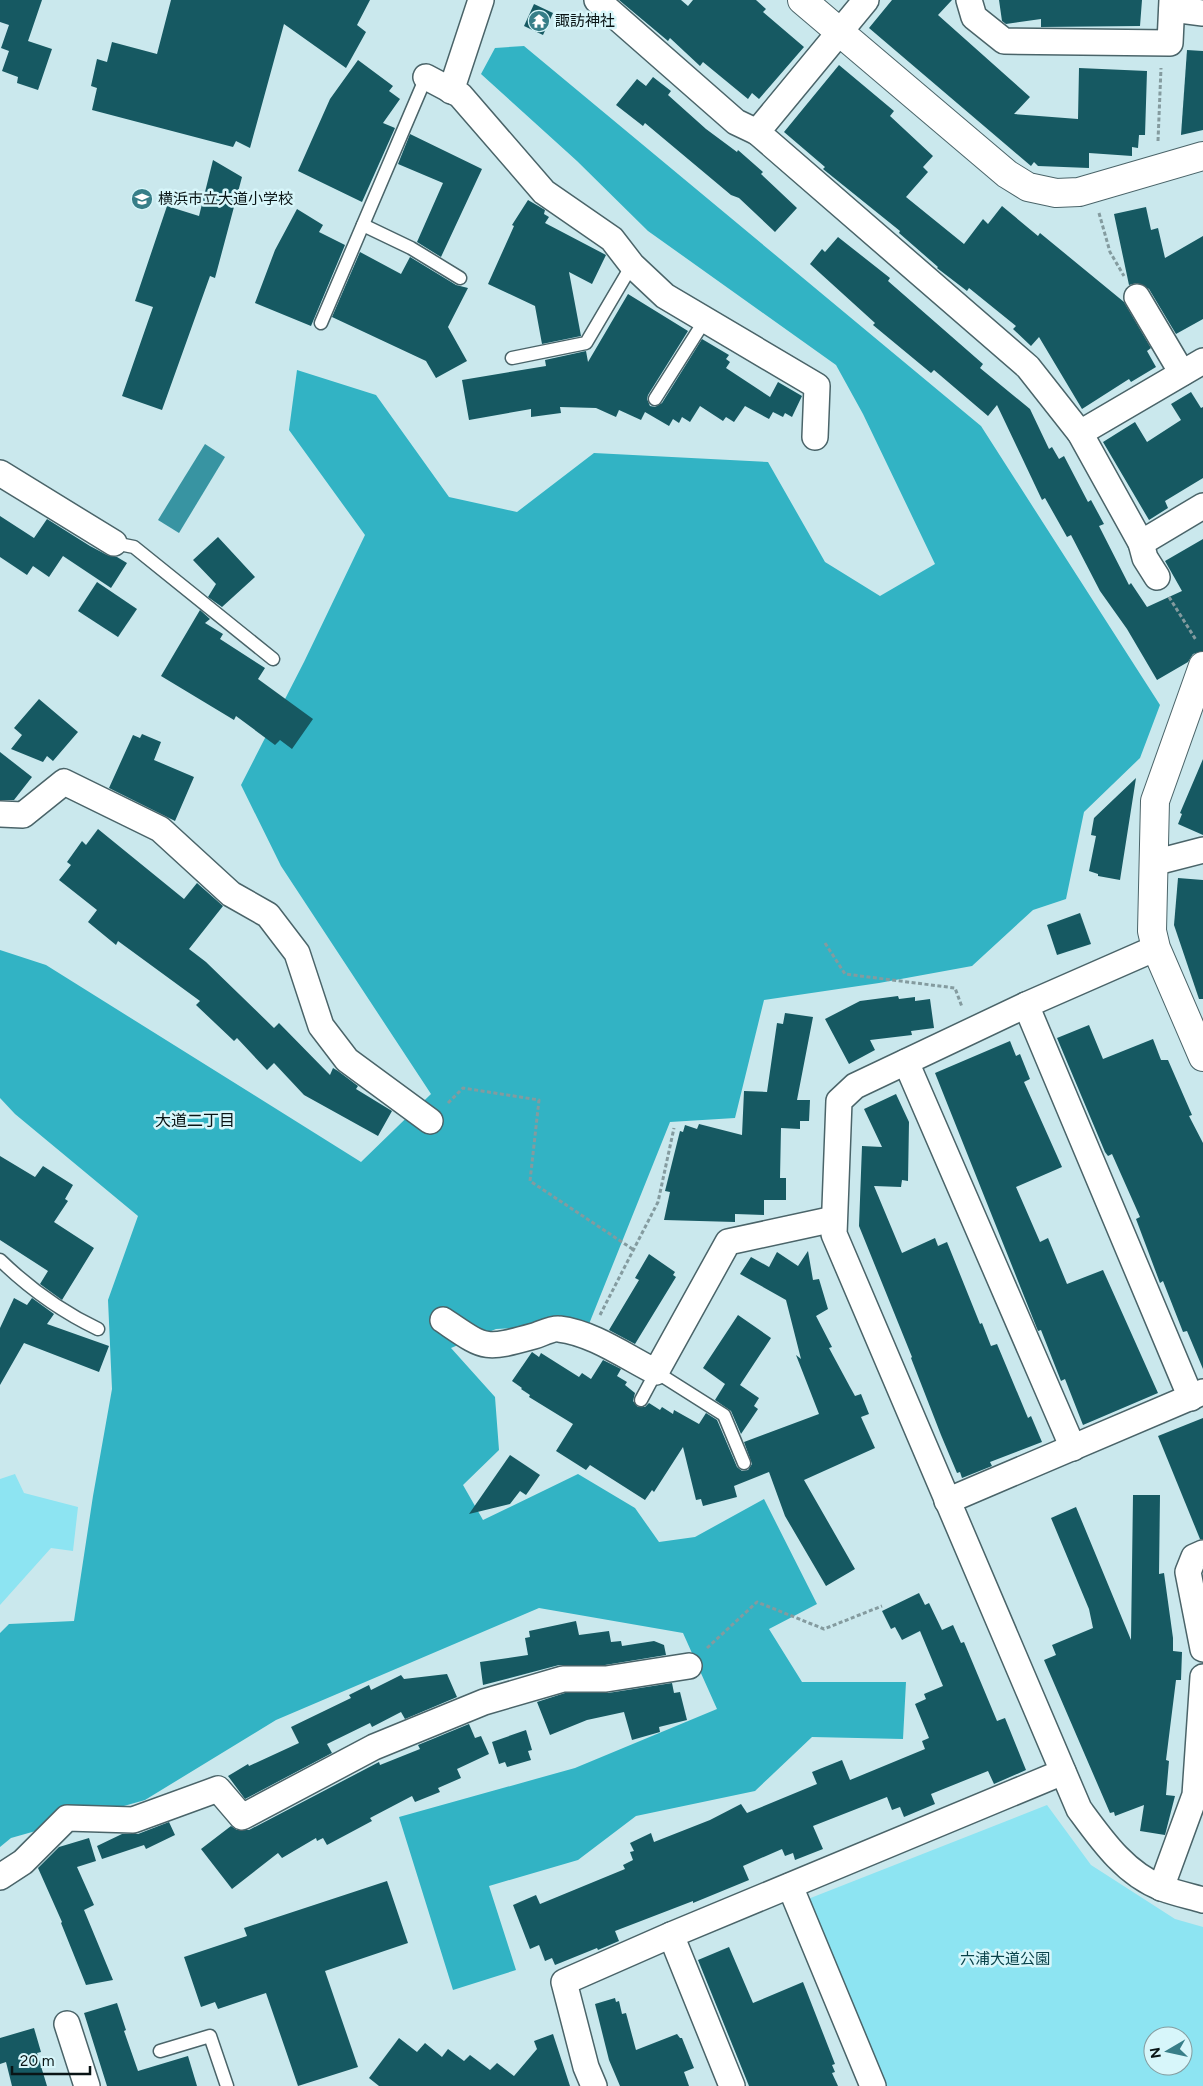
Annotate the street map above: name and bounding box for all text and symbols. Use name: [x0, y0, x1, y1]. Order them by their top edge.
temple icon: 諏訪神社: [527, 9, 551, 33]
place label: 諏訪神社: [555, 12, 615, 30]
school or university icon: 横浜市立大道小学校: [130, 187, 154, 211]
place label: 横浜市立大道小学校: [158, 190, 293, 208]
district label: 大道二丁目: [155, 1111, 235, 1130]
park label: 六浦大道公園: [960, 1950, 1050, 1968]
north arrow: [1143, 2026, 1193, 2076]
scale bar: [12, 2044, 90, 2076]
text: N: [1146, 2046, 1165, 2060]
text: 20 m: [20, 2052, 54, 2070]

